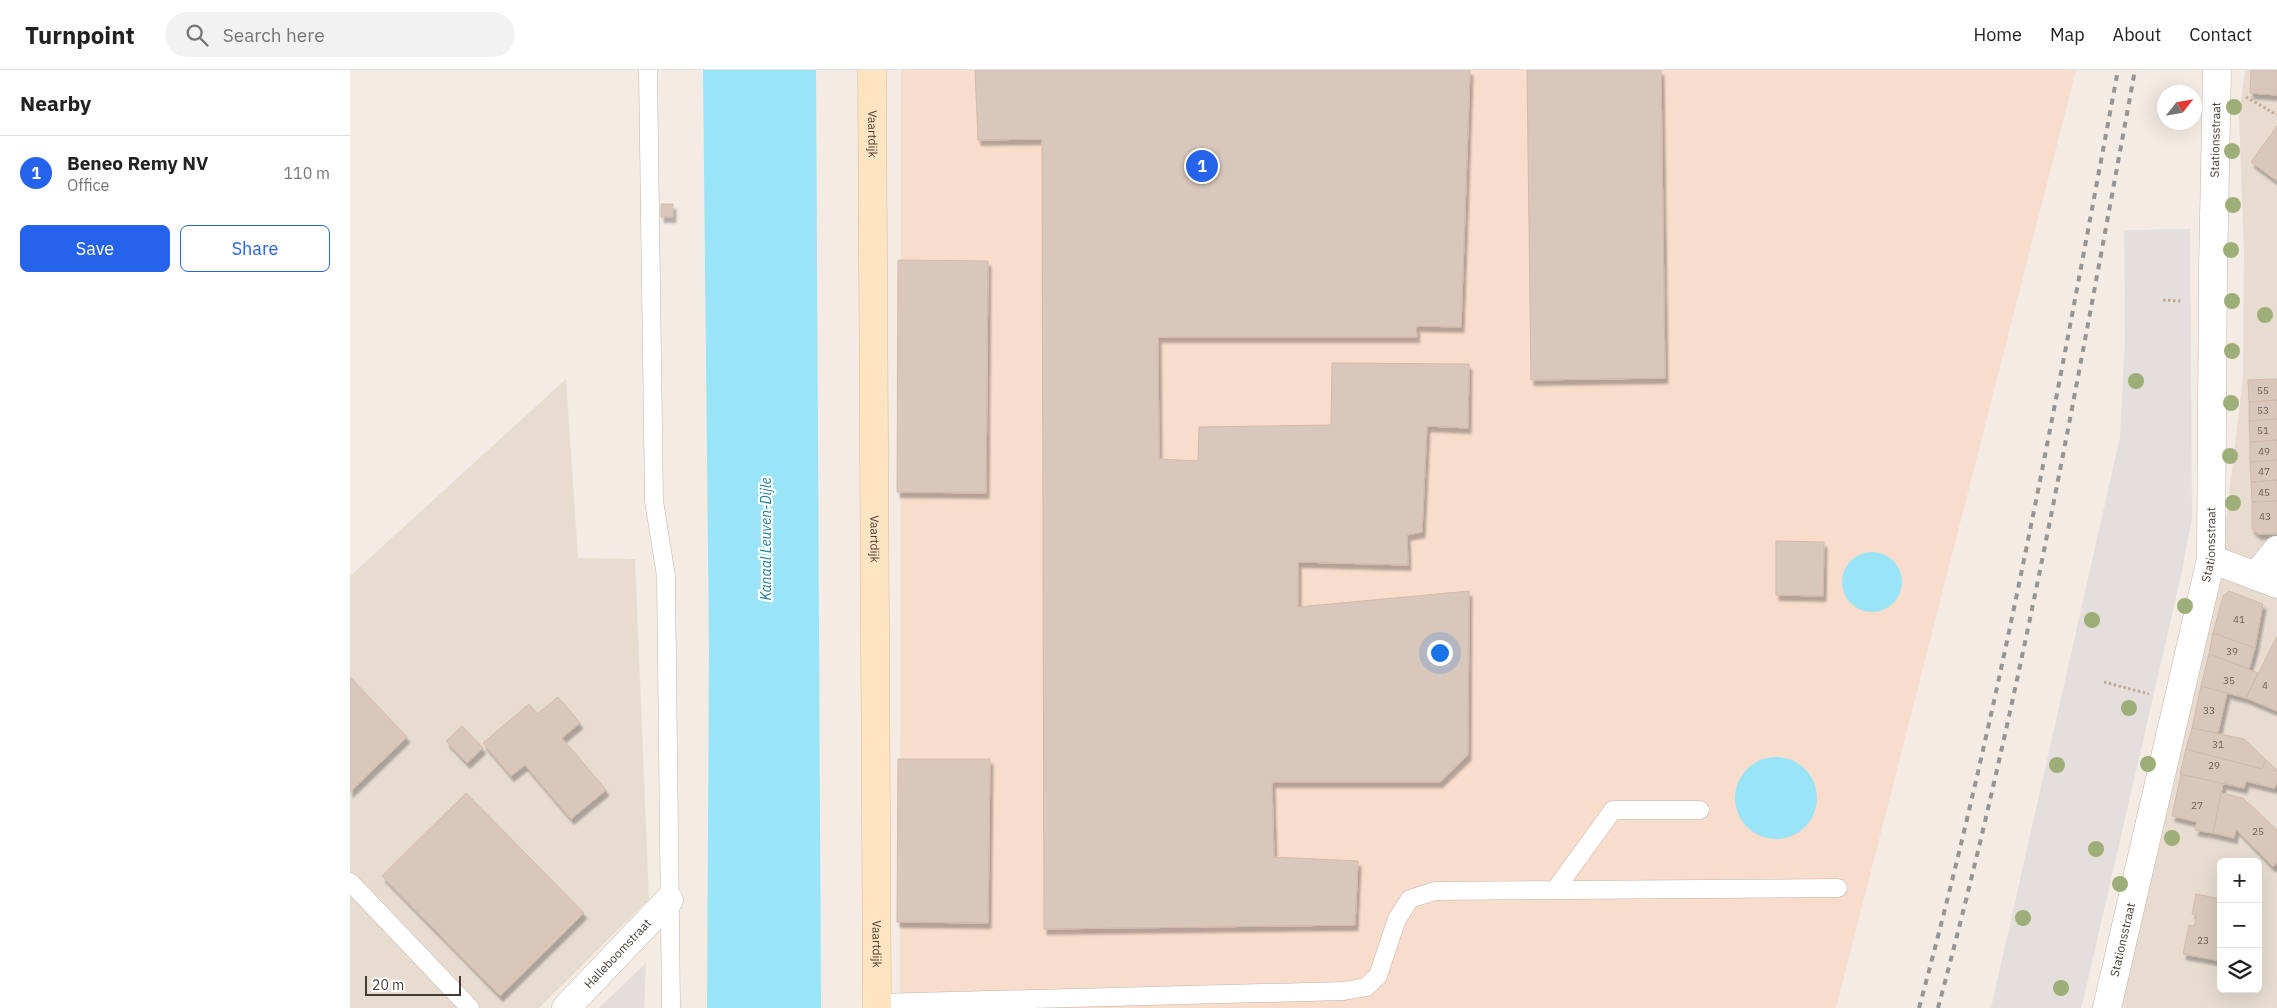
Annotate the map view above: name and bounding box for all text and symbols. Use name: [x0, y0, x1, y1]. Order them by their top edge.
search box: [165, 12, 515, 57]
text: Turnpoint: [25, 19, 135, 51]
icon: search: [183, 21, 211, 49]
text: Search here: [223, 23, 325, 47]
text: Home: [1974, 23, 2022, 46]
text: Map: [2050, 23, 2085, 46]
text: About: [2113, 23, 2161, 46]
text: Contact: [2189, 23, 2252, 46]
north arrow: [2157, 85, 2202, 130]
text: Nearby: [20, 89, 91, 117]
street label: Stationsstraat: [2207, 102, 2223, 178]
street label: Vaartdijk: [865, 110, 880, 159]
pin: 1: [1186, 147, 1218, 185]
text: Beneo Remy NV: [67, 151, 208, 175]
text: 1: [31, 163, 41, 183]
text: 110 m: [283, 163, 330, 183]
text: Office: [67, 175, 109, 195]
button: Save: [20, 225, 170, 272]
button: Share: [180, 225, 330, 272]
house number: 55: [2257, 384, 2269, 397]
house number: 53: [2257, 404, 2269, 417]
house number: 51: [2257, 424, 2269, 437]
house number: 49: [2258, 445, 2270, 458]
house number: 47: [2258, 465, 2270, 478]
water label: Kanaal Leuven-Dijle: [757, 477, 775, 601]
house number: 45: [2258, 486, 2270, 499]
street label: Stationsstraat: [2198, 507, 2218, 584]
house number: 43: [2259, 510, 2271, 523]
street label: Vaartdijk: [867, 515, 883, 564]
house number: 41: [2233, 613, 2245, 626]
your location: [1427, 640, 1453, 666]
house number: 39: [2226, 645, 2238, 658]
house number: 35: [2223, 674, 2235, 687]
house number: 4: [2262, 679, 2268, 692]
house number: 33: [2203, 704, 2215, 717]
house number: 31: [2212, 738, 2224, 751]
house number: 29: [2208, 759, 2220, 772]
house number: 27: [2191, 799, 2203, 812]
house number: 25: [2252, 825, 2264, 838]
map controls: [2217, 858, 2262, 993]
button: +: [2217, 858, 2262, 903]
street label: Stationsstraat: [2106, 901, 2138, 978]
button: −: [2217, 903, 2262, 948]
street label: Halleboomstraat: [581, 916, 654, 991]
street label: Vaartdijk: [870, 920, 885, 969]
house number: 23: [2197, 934, 2209, 947]
button: layers: [2217, 948, 2262, 993]
scale bar: [365, 973, 461, 996]
text: 20 m: [372, 976, 404, 994]

